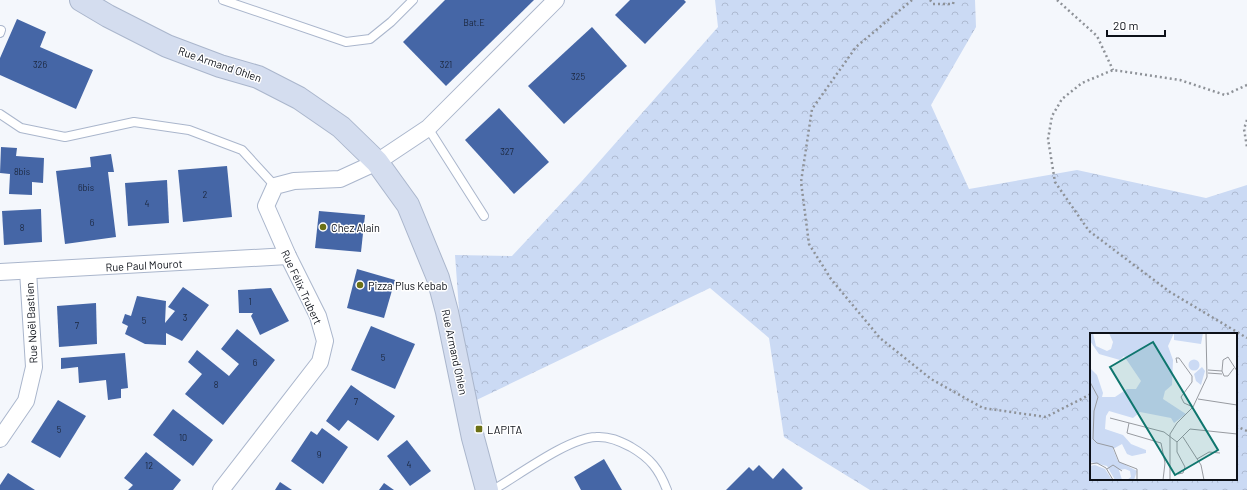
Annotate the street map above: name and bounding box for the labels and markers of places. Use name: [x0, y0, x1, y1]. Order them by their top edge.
place label: Chez Alain: [331, 221, 380, 234]
marker: Chez Alain: [318, 222, 328, 232]
place label: Pizza Plus Kebab: [368, 279, 447, 292]
marker: Pizza Plus Kebab: [355, 280, 365, 290]
place label: LAPITA: [487, 423, 522, 436]
marker: LAPITA: [474, 424, 484, 434]

